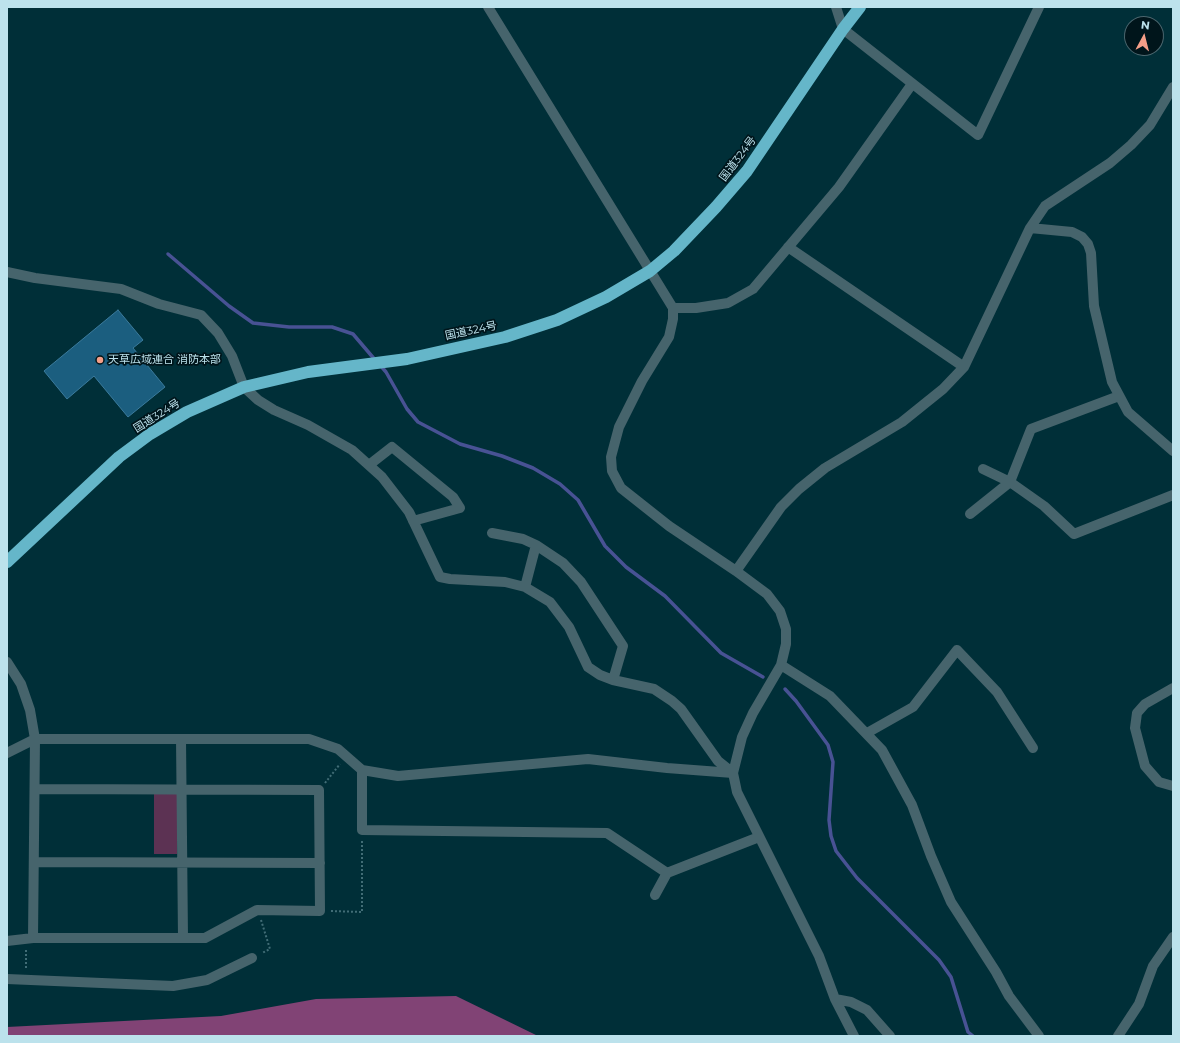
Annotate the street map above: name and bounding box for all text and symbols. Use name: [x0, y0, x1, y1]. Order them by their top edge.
north arrow: [1124, 16, 1164, 56]
text: N: [1140, 18, 1151, 33]
street label: 国道324号: [717, 134, 759, 184]
street label: 国道324号: [444, 319, 498, 343]
place label: 天草広域連合 消防本部: [108, 353, 221, 367]
marker: 天草広域連合 消防本部: [95, 355, 105, 365]
street label: 国道324号: [131, 397, 183, 435]

